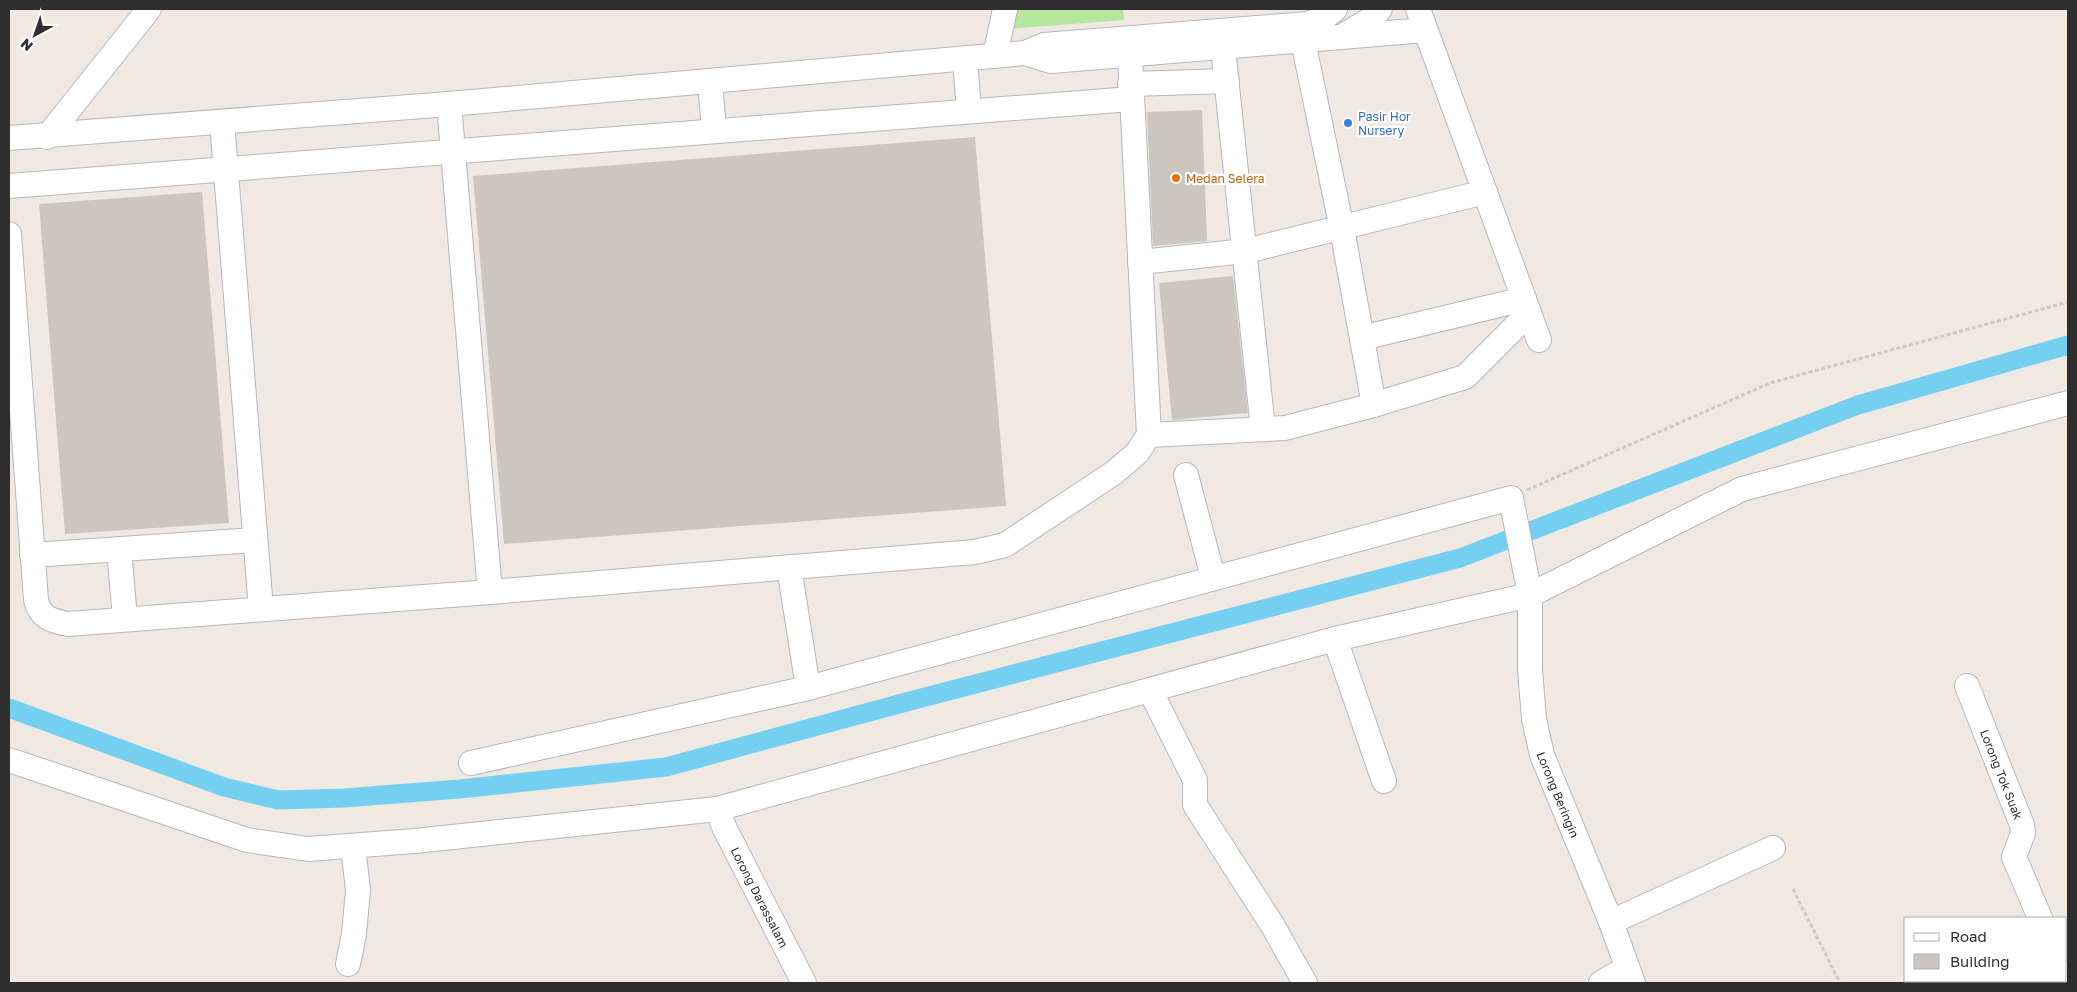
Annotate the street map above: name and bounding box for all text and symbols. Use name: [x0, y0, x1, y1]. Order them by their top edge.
north arrow: [10, 10, 60, 60]
text: N: [17, 35, 36, 55]
place label: Pasir Hor Nursery: [1358, 109, 1411, 138]
marker: Pasir Hor Nursery: [1342, 117, 1354, 129]
place label: Medan Selera: [1186, 171, 1264, 186]
marker: Medan Selera: [1170, 172, 1182, 184]
street label: Lorong Tok Suak: [1977, 727, 2027, 822]
street label: Lorong Beringin: [1534, 749, 1583, 840]
street label: Lorong Darassalam: [728, 844, 792, 950]
legend: [1904, 917, 2067, 982]
text: Road: [1950, 927, 1987, 945]
text: Building: [1950, 952, 2010, 970]

